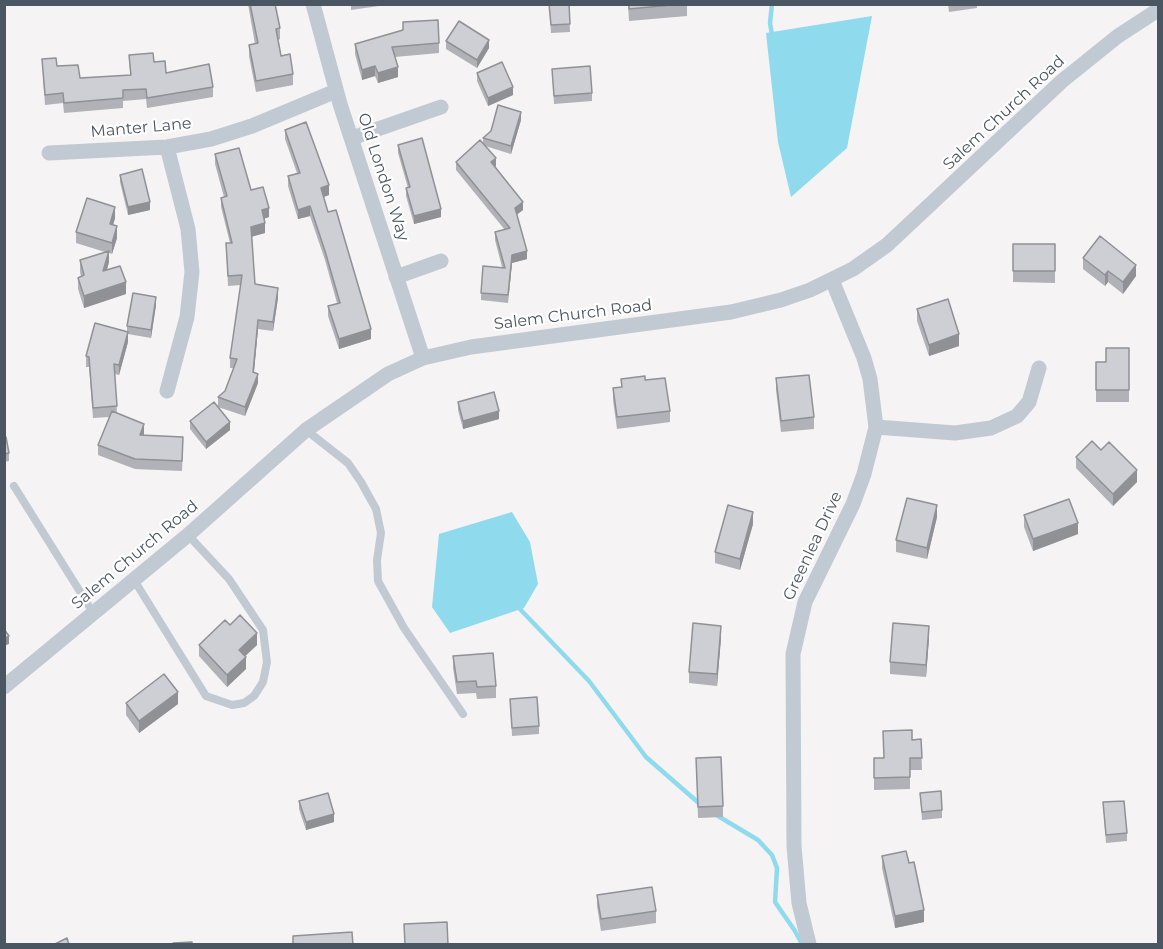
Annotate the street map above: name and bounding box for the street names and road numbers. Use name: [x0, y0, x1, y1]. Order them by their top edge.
street label: Salem Church Road: [939, 52, 1069, 174]
street label: Old London Way: [353, 111, 413, 243]
street label: Manter Lane: [90, 114, 192, 142]
street label: Salem Church Road: [493, 296, 653, 334]
street label: Greenlea Drive: [779, 488, 847, 604]
street label: Salem Church Road: [68, 496, 202, 614]

